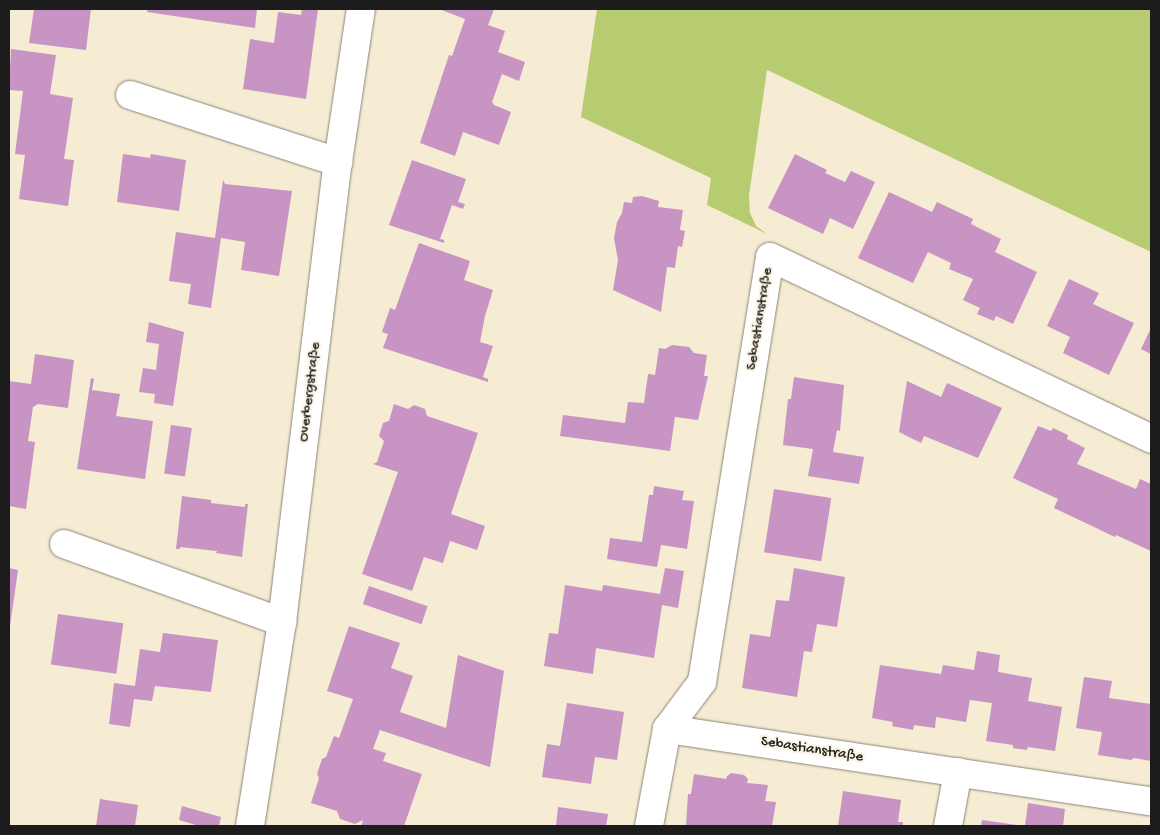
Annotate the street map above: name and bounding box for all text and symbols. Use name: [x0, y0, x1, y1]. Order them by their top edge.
street label: Sebastianstraße: [743, 267, 777, 371]
street label: Overbergstraße: [295, 341, 325, 443]
street label: Sebastianstraße: [760, 733, 864, 767]

